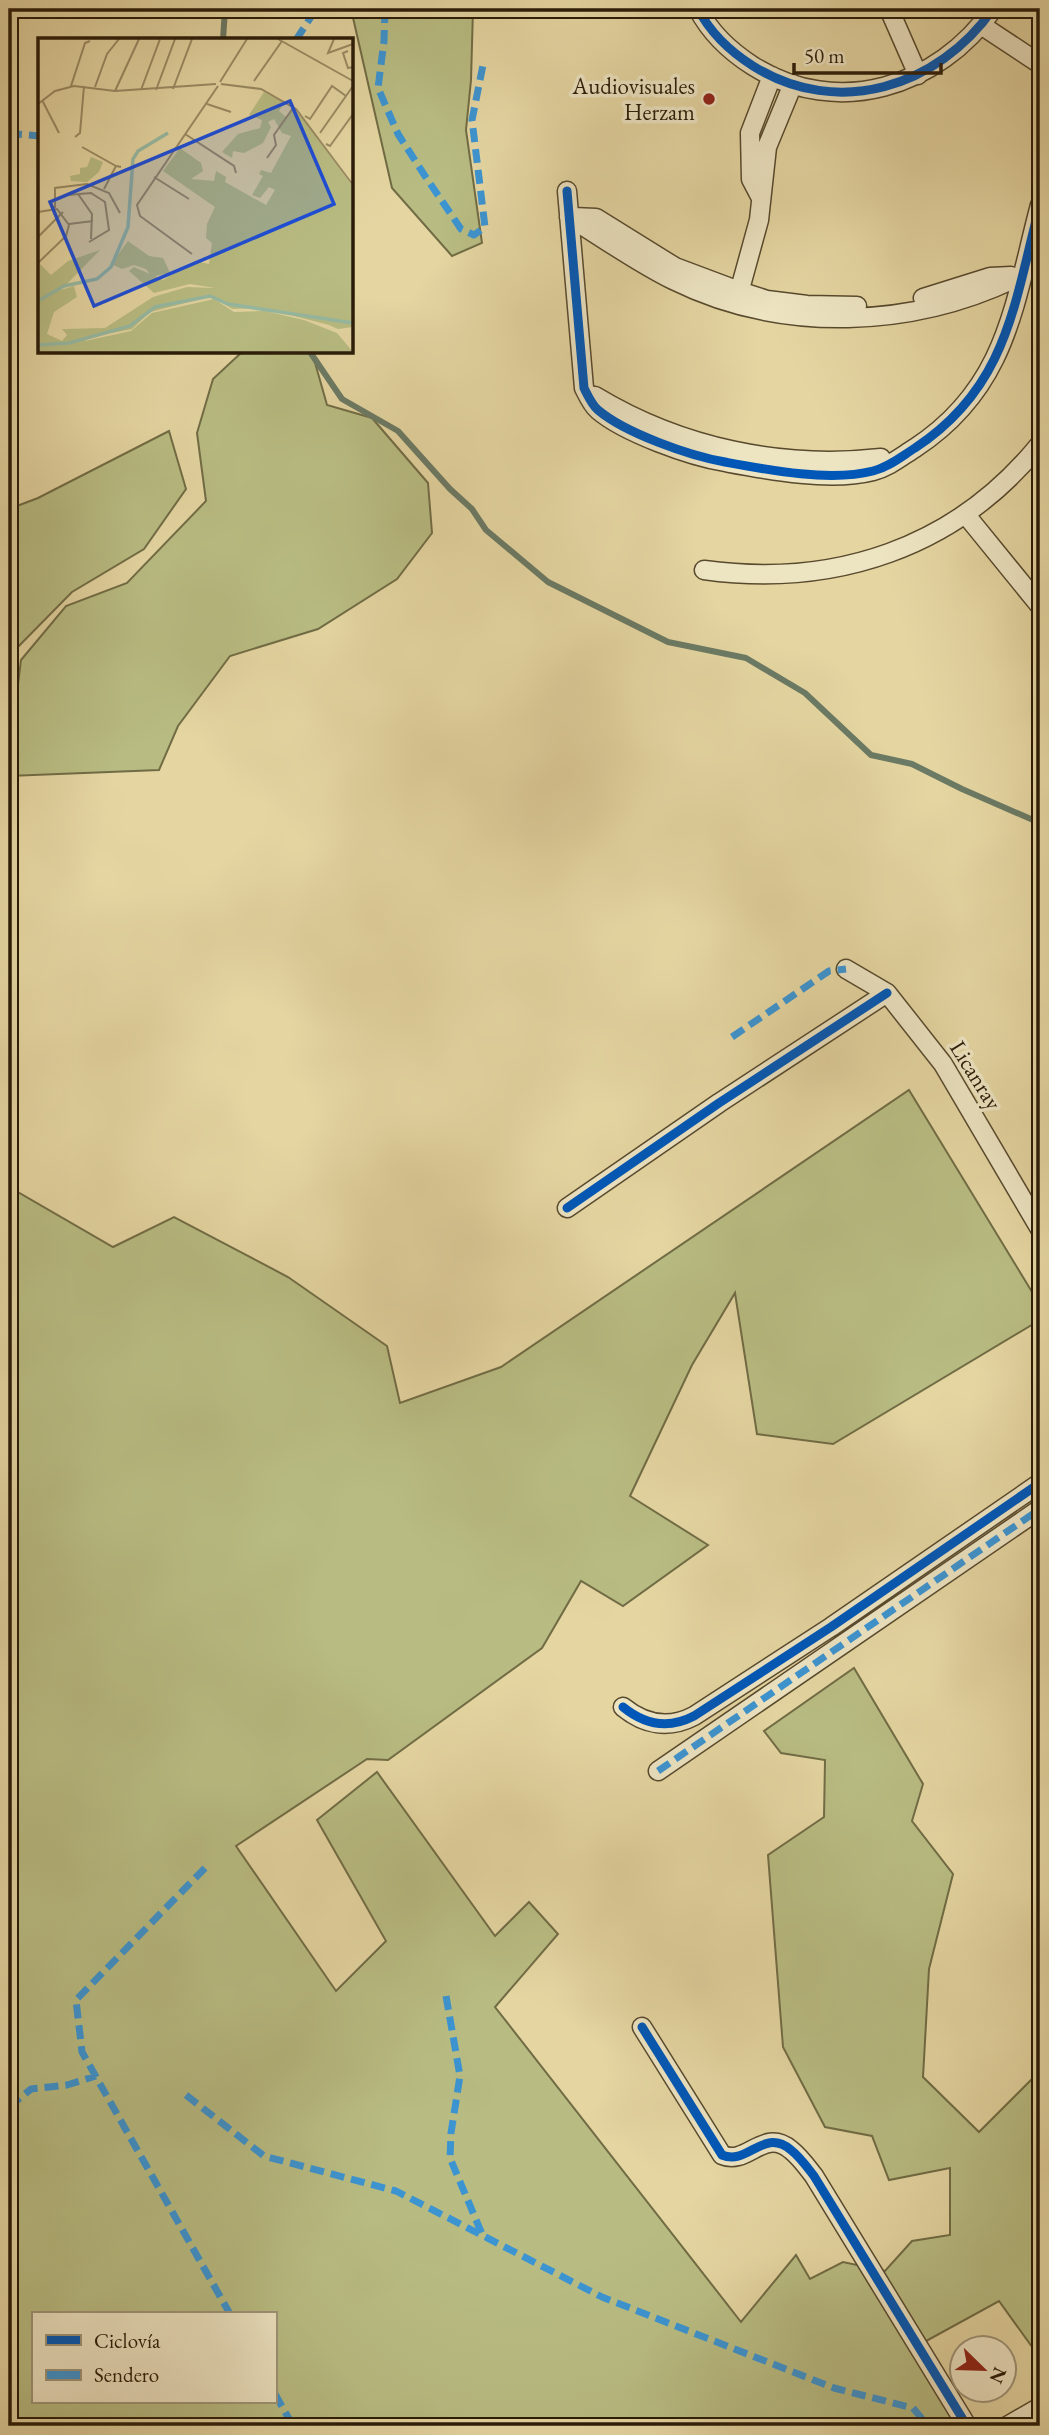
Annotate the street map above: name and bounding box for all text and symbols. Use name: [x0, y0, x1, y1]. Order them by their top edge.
scale bar: [794, 32, 940, 76]
inset map: [38, 38, 354, 354]
text: 50 m: [804, 42, 845, 69]
place label: Audiovisuales Herzam: [571, 71, 695, 127]
marker: Audiovisuales Herzam: [701, 91, 717, 107]
street label: Licanray: [943, 1035, 1009, 1116]
legend: [32, 2312, 276, 2404]
text: Ciclovía: [94, 2327, 161, 2354]
north arrow: [948, 2334, 1018, 2404]
text: Sendero: [94, 2361, 159, 2388]
text: N: [983, 2363, 1013, 2388]

